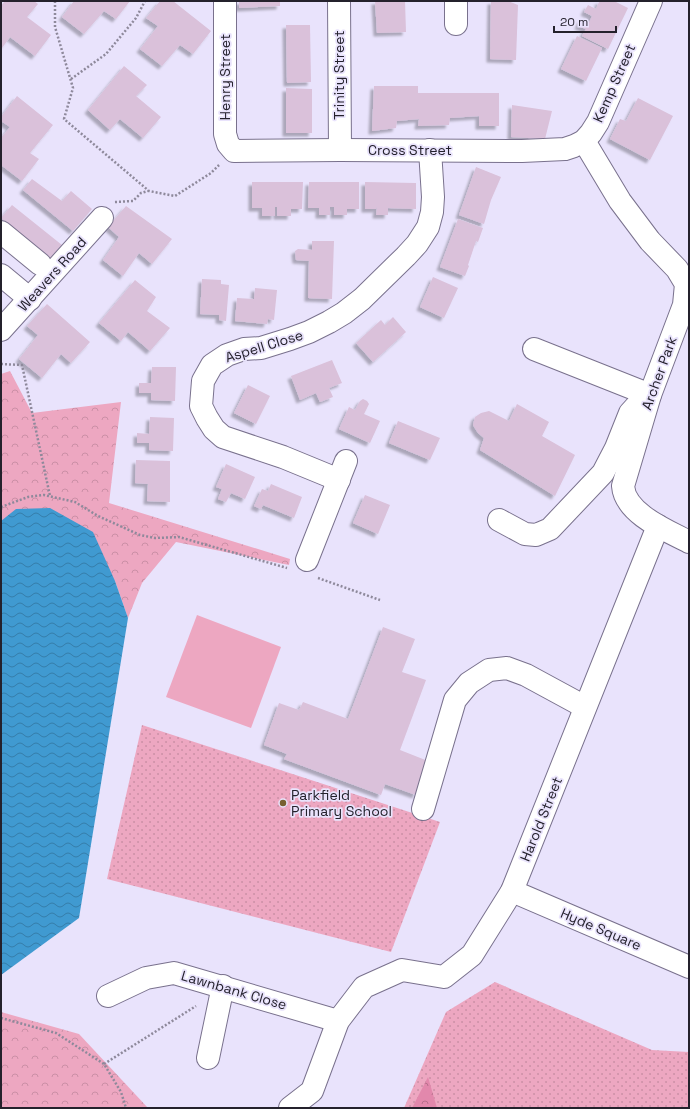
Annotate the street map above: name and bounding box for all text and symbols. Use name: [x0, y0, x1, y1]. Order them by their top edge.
scale bar: [554, 8, 616, 34]
text: 20 m: [560, 14, 588, 30]
street label: Trinity Street: [330, 30, 348, 120]
street label: Henry Street: [216, 34, 234, 120]
street label: Kemp Street: [589, 41, 639, 125]
street label: Cross Street: [368, 141, 452, 159]
street label: Weavers Road: [14, 233, 90, 315]
street label: Aspell Close: [223, 326, 305, 366]
street label: Archer Park: [637, 333, 681, 412]
street label: Harold Street: [516, 774, 566, 864]
place label: Parkfield Primary School: [291, 786, 392, 820]
marker: Parkfield Primary School: [278, 798, 288, 808]
street label: Hyde Square: [558, 904, 644, 954]
street label: Lawnbank Close: [179, 966, 289, 1014]

